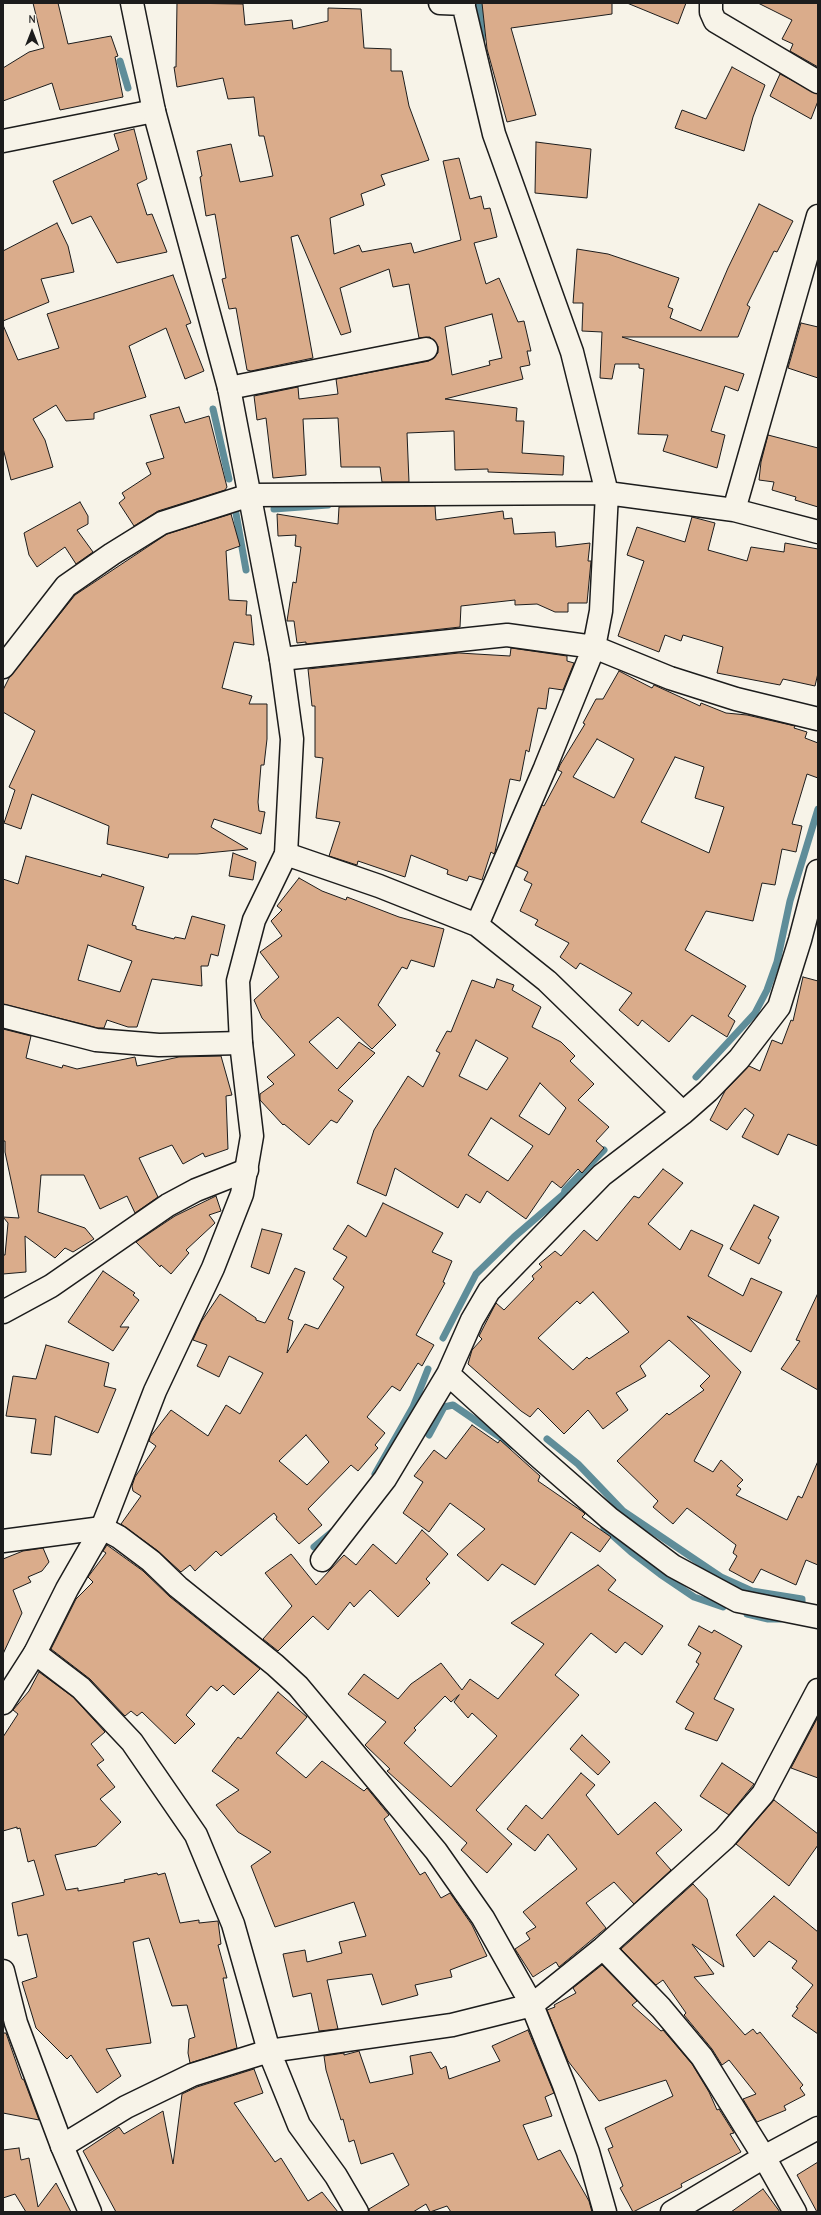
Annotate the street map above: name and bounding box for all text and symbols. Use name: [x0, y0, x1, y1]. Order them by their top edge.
north arrow: [12, 12, 52, 52]
text: N: [28, 13, 36, 26]

